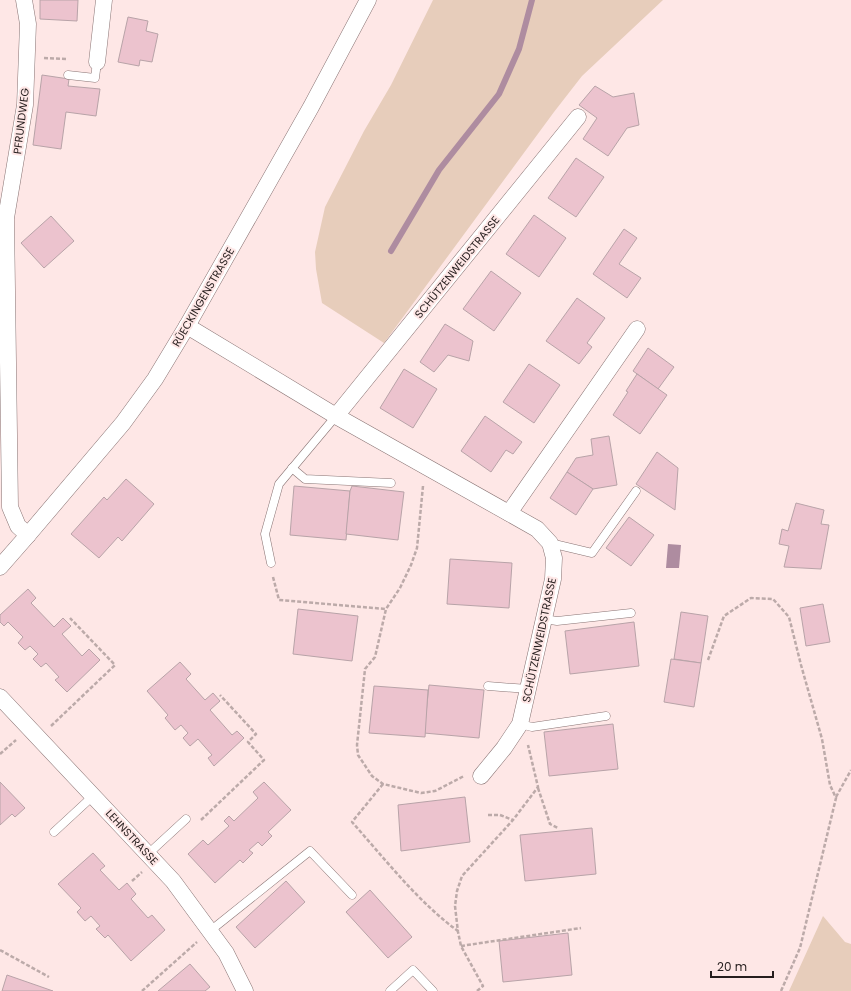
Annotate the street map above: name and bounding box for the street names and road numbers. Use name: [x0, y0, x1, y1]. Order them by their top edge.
street label: PFRUNDWEG: [9, 87, 33, 155]
street label: SCHÜTZENWEIDSTRASSE: [411, 213, 503, 321]
street label: RÜECKINGENSTRASSE: [168, 244, 238, 350]
street label: SCHÜTZENWEIDSTRASSE: [518, 576, 560, 704]
street label: LEHNSTRASSE: [102, 806, 162, 868]

